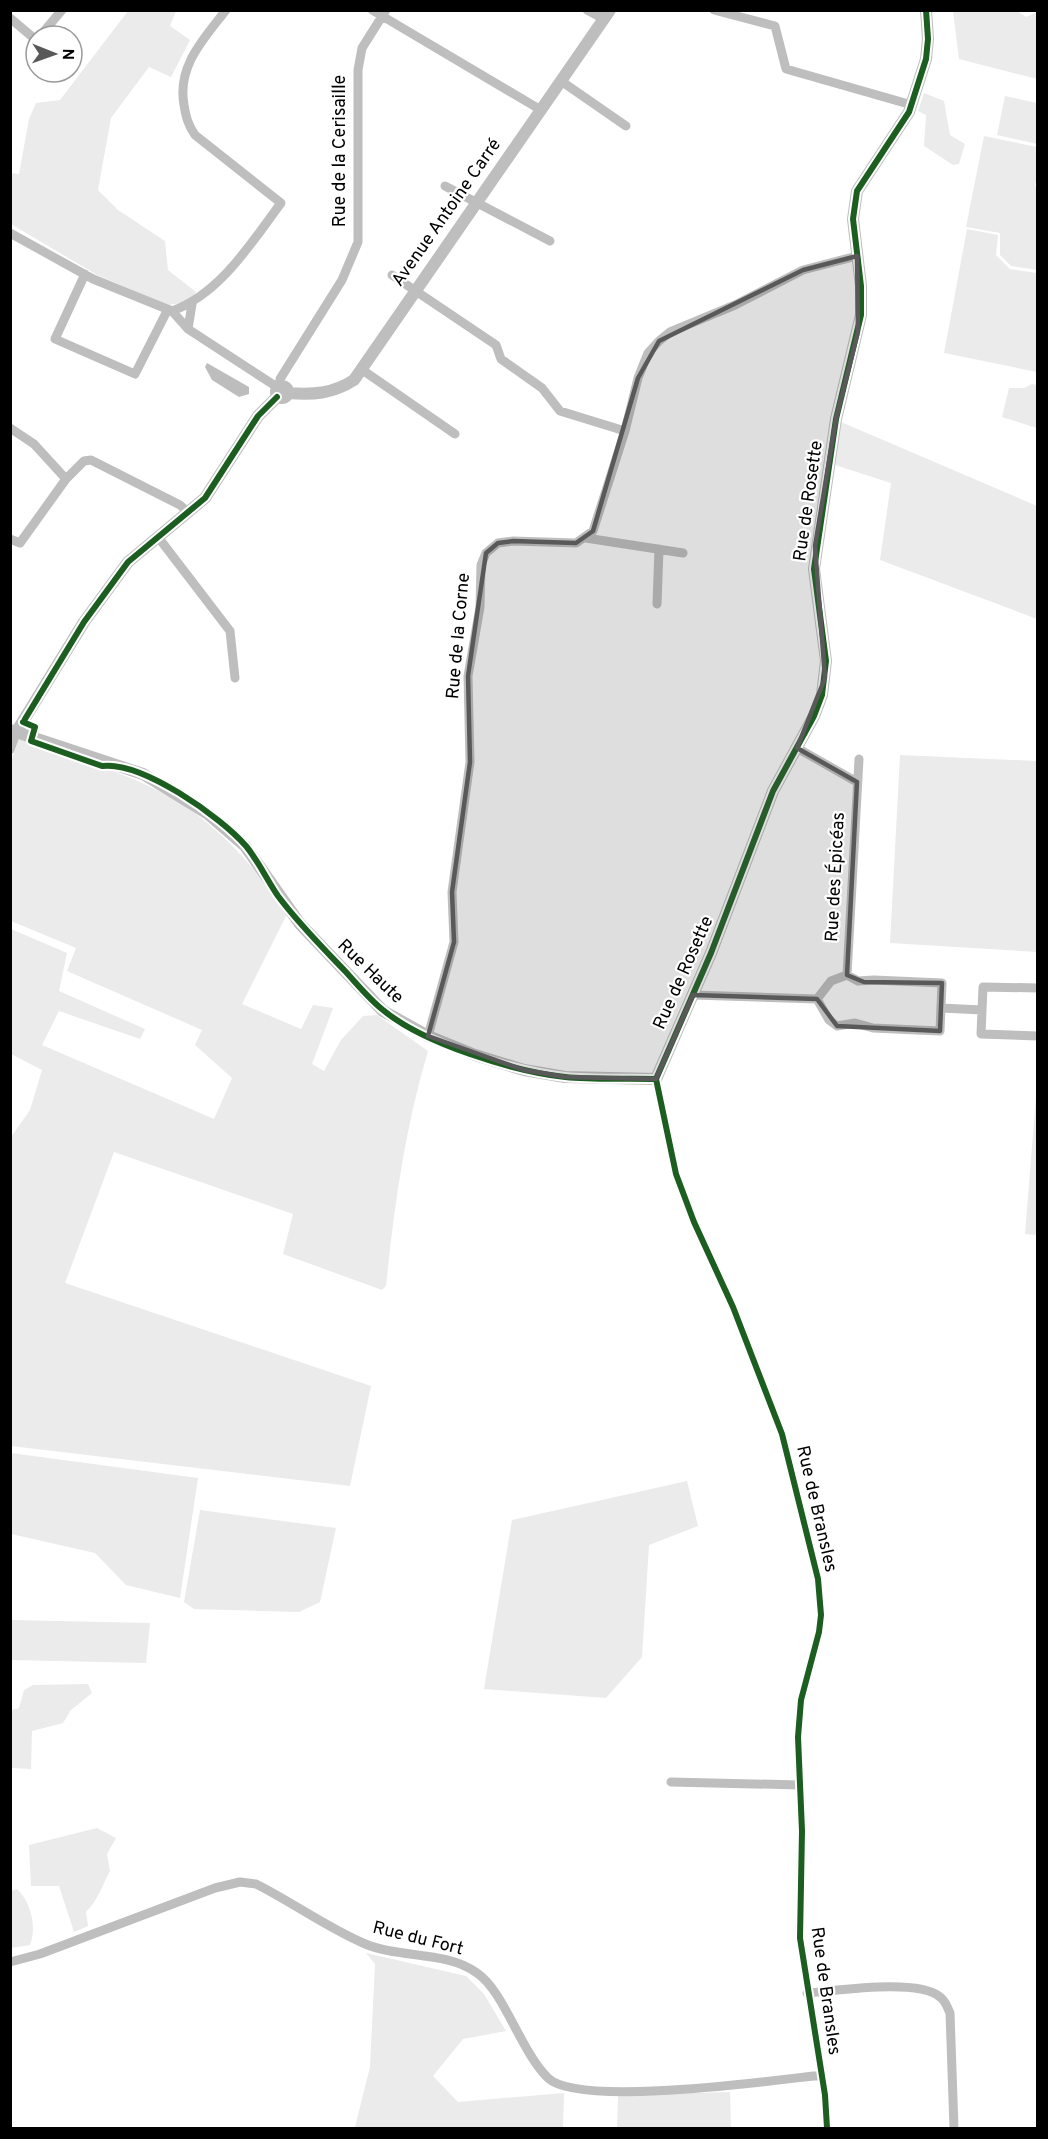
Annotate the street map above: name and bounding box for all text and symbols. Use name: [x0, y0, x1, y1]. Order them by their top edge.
north arrow: [24, 24, 84, 84]
text: N: [57, 48, 77, 60]
street label: Rue de la Cerisaille: [329, 75, 352, 227]
street label: Avenue Antoine Carré: [387, 134, 507, 292]
street label: Rue de Rosette: [789, 439, 829, 563]
street label: Rue de la Corne: [442, 572, 476, 700]
street label: Rue des Épicéas: [819, 811, 851, 943]
street label: Rue de Rosette: [649, 913, 719, 1033]
street label: Rue Haute: [332, 935, 408, 1009]
street label: Rue de Bransles: [790, 1444, 842, 1574]
street label: Rue du Fort: [370, 1917, 466, 1961]
street label: Rue de Bransles: [805, 1925, 845, 2057]

